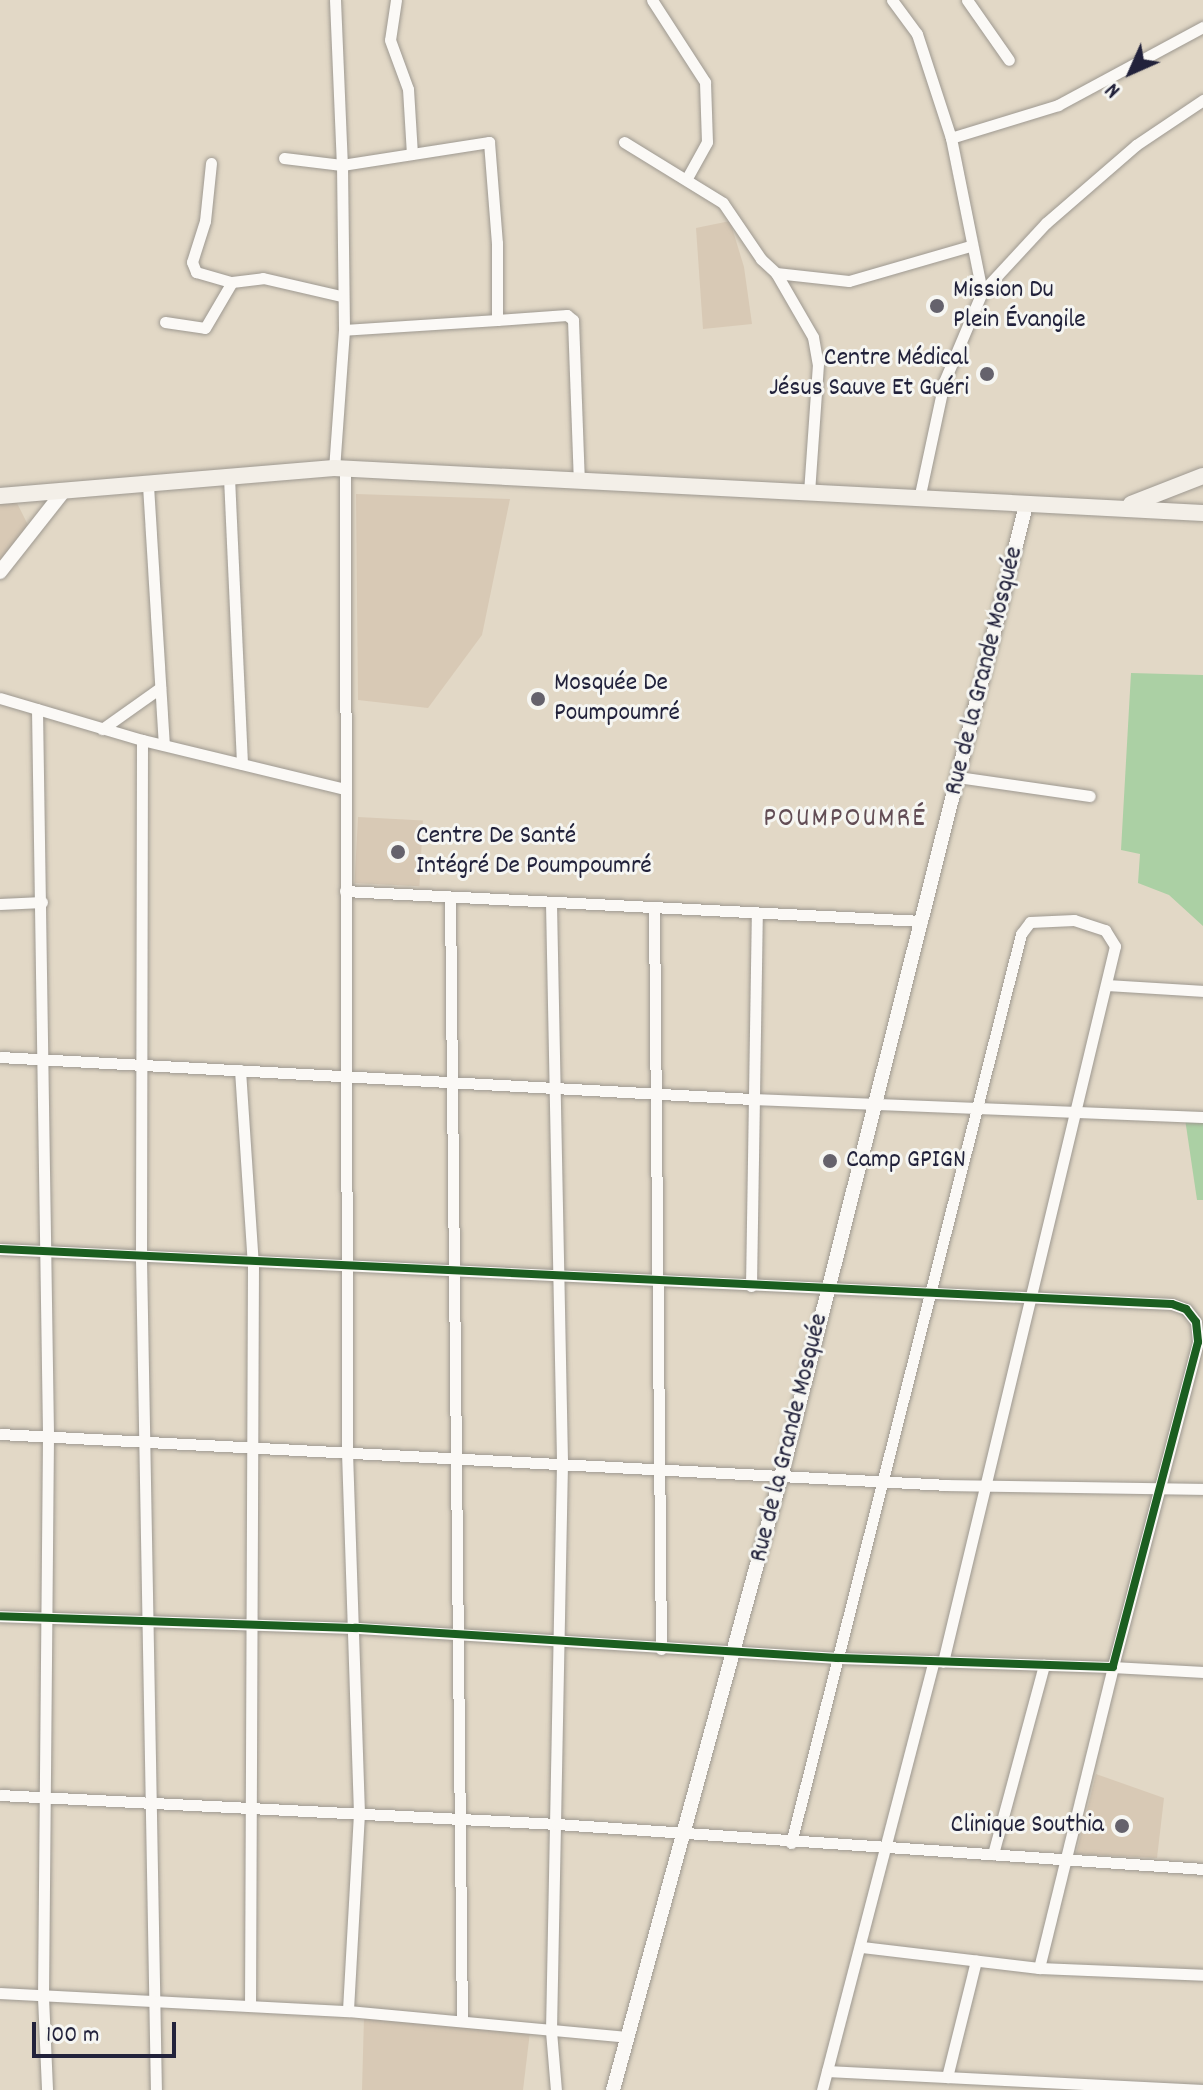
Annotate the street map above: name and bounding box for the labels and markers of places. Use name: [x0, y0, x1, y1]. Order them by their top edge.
place label: Mission Du Plein Évangile: [953, 275, 1086, 336]
marker: Mission Du Plein Évangile: [928, 297, 946, 315]
place label: Centre Médical Jésus Sauve Et Guéri: [769, 343, 969, 404]
marker: Centre Médical Jésus Sauve Et Guéri: [976, 363, 998, 385]
place label: Mosquée De Poumpoumré: [554, 668, 680, 730]
marker: Mosquée De Poumpoumré: [529, 690, 547, 708]
place label: Centre De Santé Intégré De Poumpoumré: [416, 821, 652, 882]
marker: Centre De Santé Intégré De Poumpoumré: [387, 841, 409, 863]
place label: Camp GPIGN: [846, 1145, 966, 1177]
marker: Camp GPIGN: [821, 1152, 839, 1170]
place label: Clinique Southia: [951, 1810, 1104, 1842]
marker: Clinique Southia: [1111, 1815, 1133, 1837]

